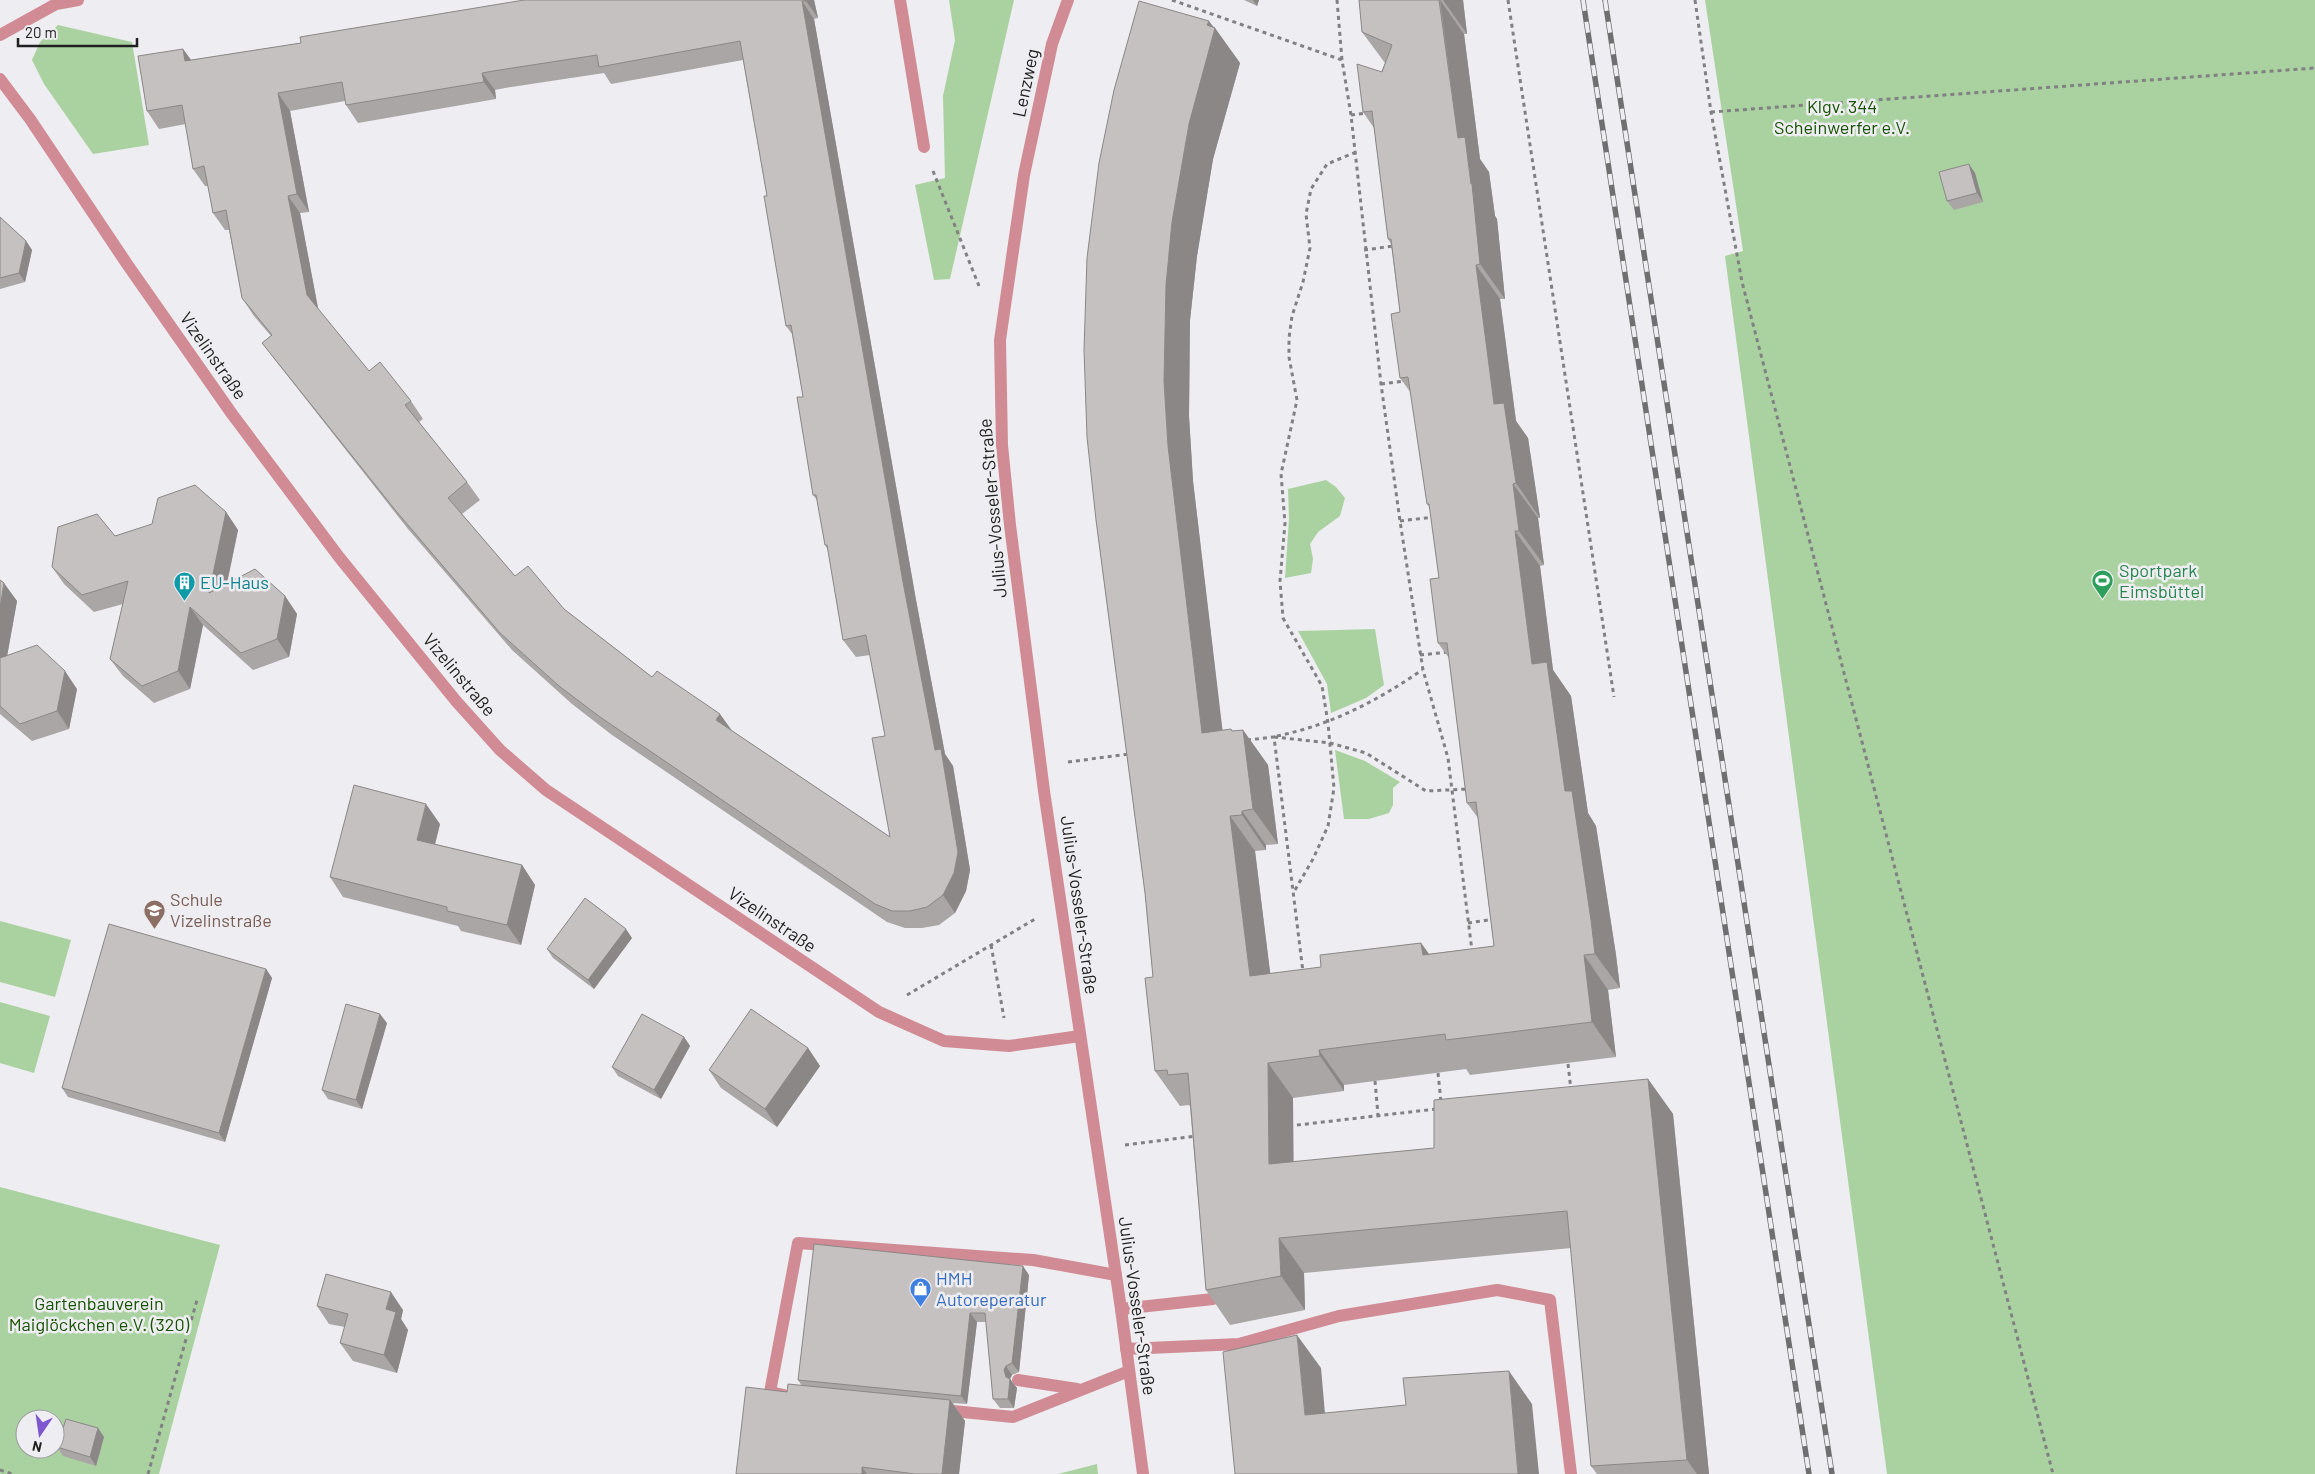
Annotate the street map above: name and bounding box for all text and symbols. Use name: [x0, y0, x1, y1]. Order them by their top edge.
scale bar: [18, 15, 136, 47]
text: 20 m: [25, 23, 57, 41]
street label: Lenzweg: [1007, 47, 1043, 119]
park label: Klgv. 344 Scheinwerfer e.V.: [1774, 95, 1910, 138]
street label: Vizelinstraße: [176, 307, 252, 403]
street label: Julius-Vosseler-Straße: [973, 417, 1011, 599]
place label: Sportpark Eimsbüttel: [2119, 559, 2204, 602]
sports icon: Sportpark Eimsbüttel: [2091, 569, 2115, 600]
building icon: EU-Haus: [172, 571, 196, 602]
place label: EU-Haus: [200, 571, 269, 593]
street label: Vizelinstraße: [419, 628, 501, 720]
street label: Julius-Vosseler-Straße: [1057, 814, 1103, 996]
street label: Vizelinstraße: [724, 882, 821, 957]
place label: Schule Vizelinstraße: [170, 888, 272, 931]
school or university icon: Schule Vizelinstraße: [142, 898, 166, 929]
street label: Julius-Vosseler-Straße: [1115, 1215, 1161, 1397]
place label: HMH Autoreperatur: [936, 1267, 1047, 1310]
shop icon: HMH Autoreperatur: [908, 1277, 932, 1308]
park label: Gartenbauverein Maiglöckchen e.V. (320): [9, 1292, 190, 1335]
north arrow: [15, 1409, 65, 1459]
text: N: [31, 1438, 43, 1456]

